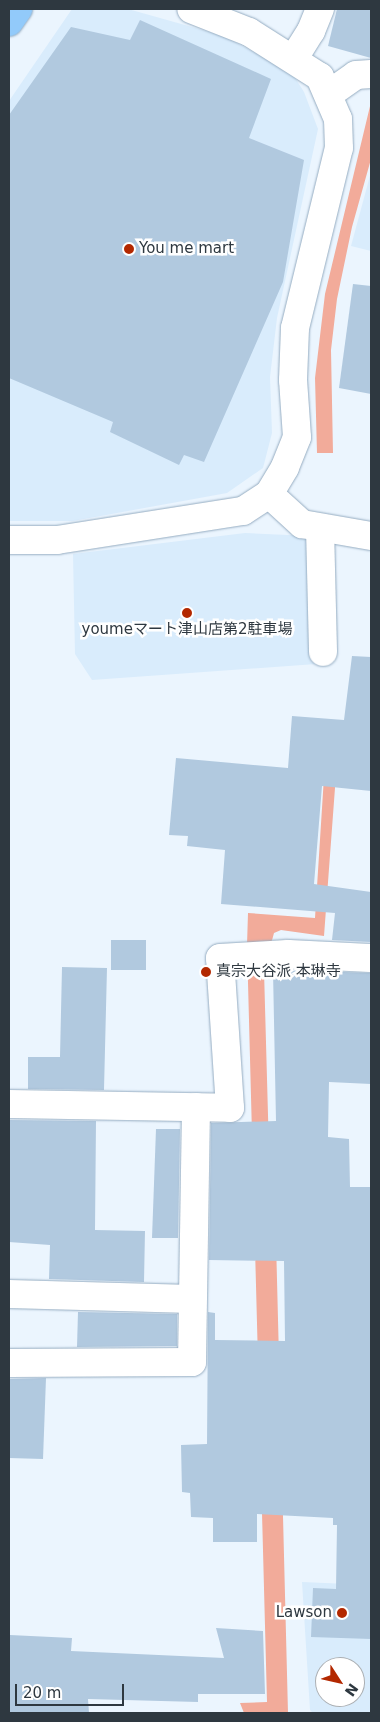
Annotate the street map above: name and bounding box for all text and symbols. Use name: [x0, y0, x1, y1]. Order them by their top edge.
place label: You me mart: [139, 240, 234, 258]
marker: You me mart: [123, 243, 135, 255]
marker: youmeマート津山店第2駐車場: [181, 607, 193, 619]
place label: youmeマート津山店第2駐車場: [82, 621, 292, 639]
place label: 真宗大谷派 本琳寺: [216, 963, 341, 981]
marker: 真宗大谷派 本琳寺: [200, 966, 212, 978]
place label: Lawson: [276, 1604, 332, 1622]
marker: Lawson: [336, 1607, 348, 1619]
north arrow: [315, 1657, 365, 1707]
scale bar: [18, 1674, 126, 1706]
text: N: [342, 1681, 361, 1699]
text: 20 m: [23, 1684, 61, 1702]

